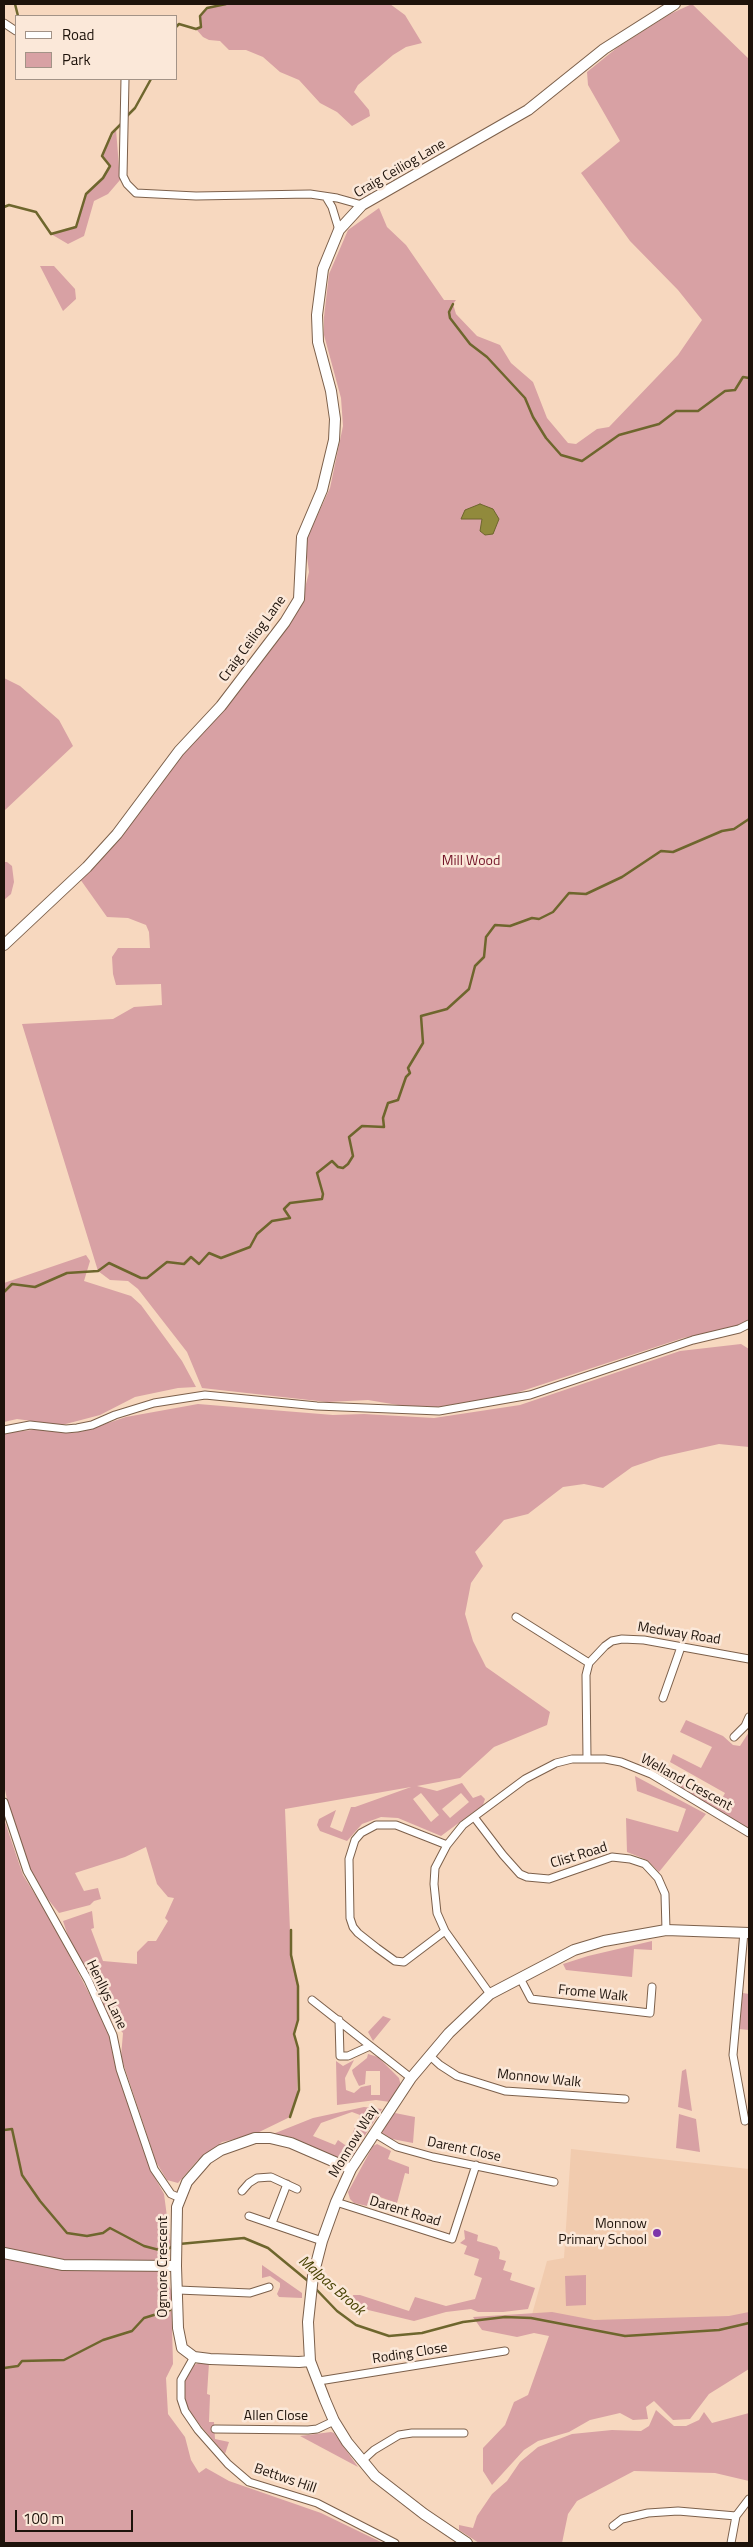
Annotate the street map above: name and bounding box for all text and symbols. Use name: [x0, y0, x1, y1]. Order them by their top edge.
legend: [15, 15, 178, 80]
text: Road: [62, 23, 94, 46]
text: Park: [62, 48, 91, 71]
street label: Craig Ceiliog Lane: [351, 136, 449, 202]
street label: Craig Ceiliog Lane: [216, 593, 290, 685]
park label: Mill Wood: [442, 854, 500, 870]
street label: Medway Road: [636, 1619, 722, 1649]
street label: Welland Crescent: [637, 1751, 735, 1815]
street label: Clist Road: [548, 1839, 610, 1873]
street label: Henllys Lane: [82, 1958, 130, 2032]
street label: Frome Walk: [557, 1982, 629, 2006]
street label: Monnow Walk: [496, 2066, 582, 2092]
street label: Monnow Way: [326, 2103, 382, 2181]
street label: Darent Close: [426, 2134, 502, 2166]
street label: Darent Road: [367, 2193, 443, 2231]
street label: Ogmore Crescent: [156, 2216, 172, 2318]
place label: Monnow Primary School: [558, 2217, 647, 2250]
marker: Monnow Primary School: [651, 2227, 663, 2239]
water label: Malpas Brook: [294, 2252, 368, 2320]
street label: Roding Close: [371, 2340, 449, 2368]
street label: Allen Close: [244, 2409, 308, 2425]
street label: Bettws Hill: [252, 2461, 318, 2497]
scale bar: [18, 2500, 135, 2532]
text: 100 m: [23, 2507, 64, 2530]

